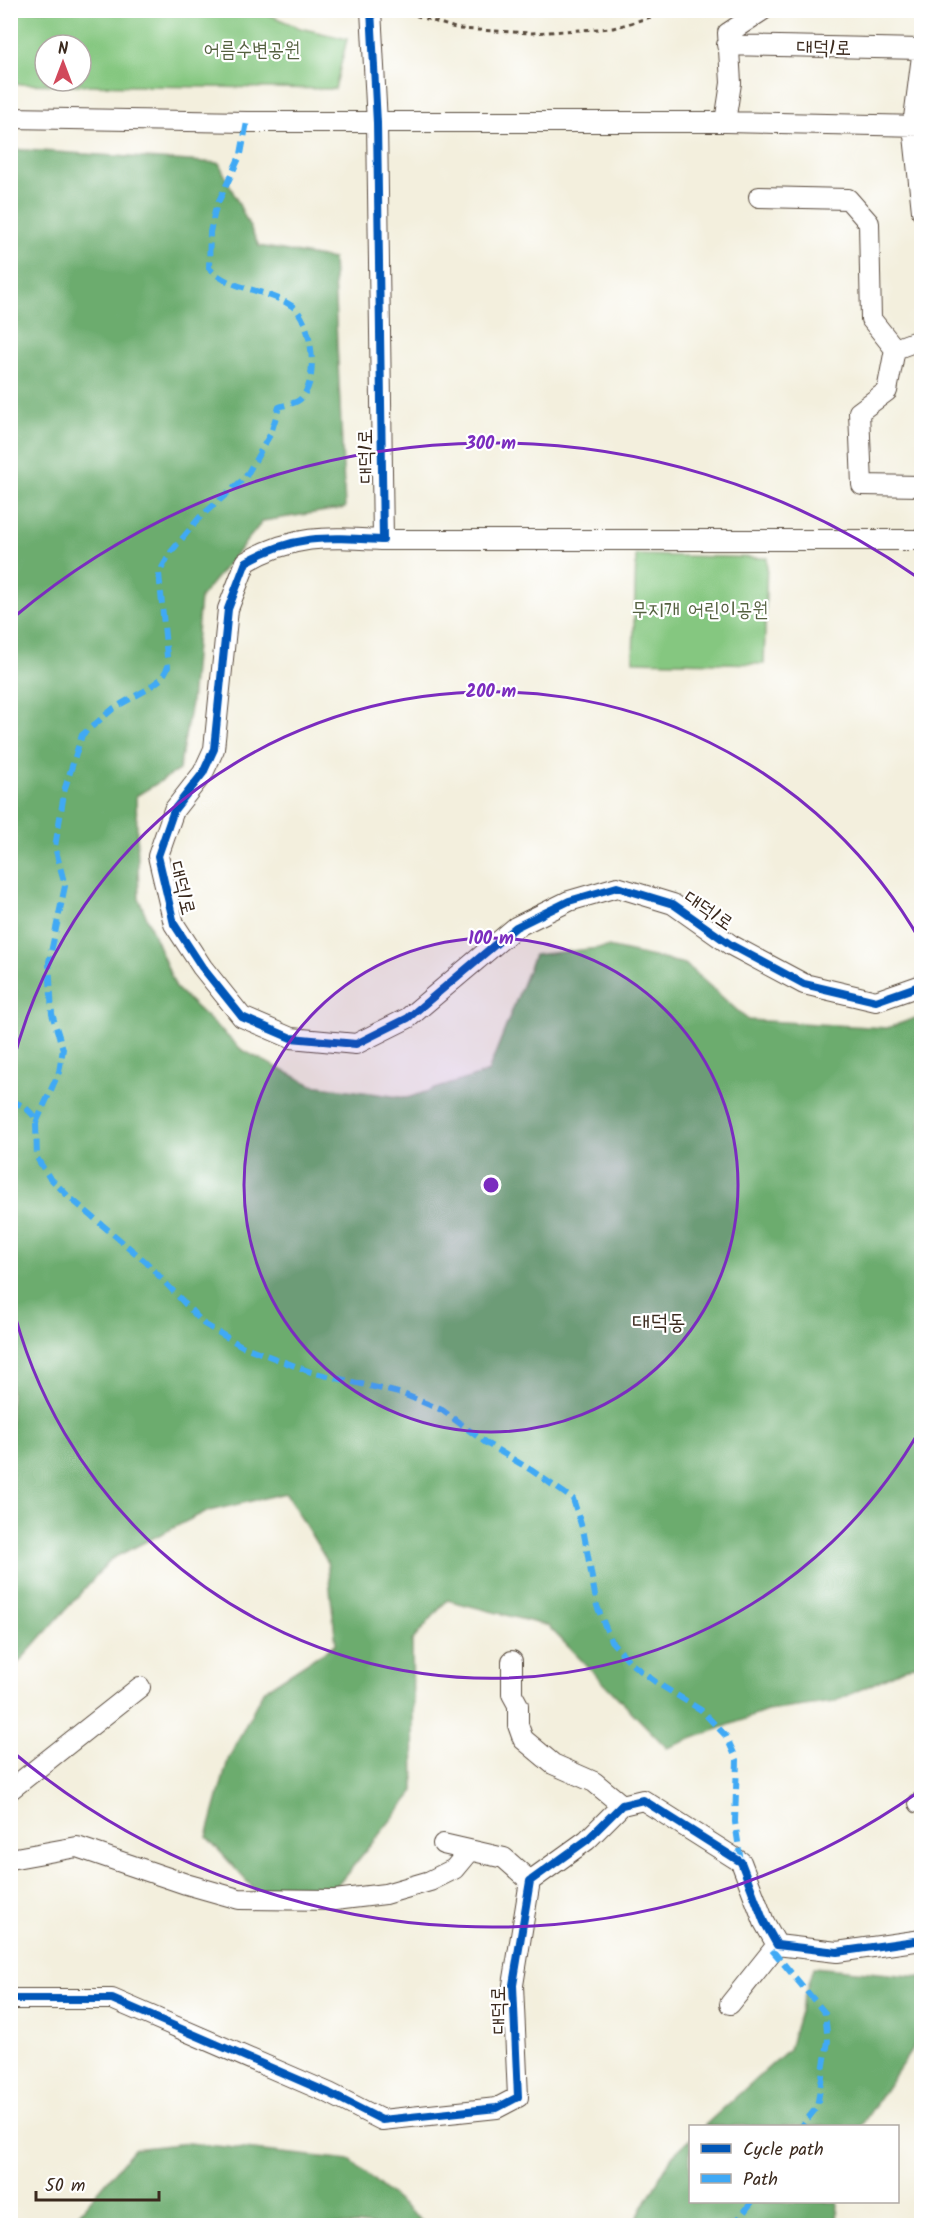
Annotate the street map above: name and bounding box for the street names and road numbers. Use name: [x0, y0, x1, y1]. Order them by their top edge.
street label: 대덕1로: [796, 33, 852, 65]
street label: 대덕1로: [351, 428, 383, 484]
street label: 대덕1로: [159, 858, 203, 919]
street label: 대덕1로: [676, 883, 739, 940]
street label: 대덕로: [484, 1986, 516, 2034]

